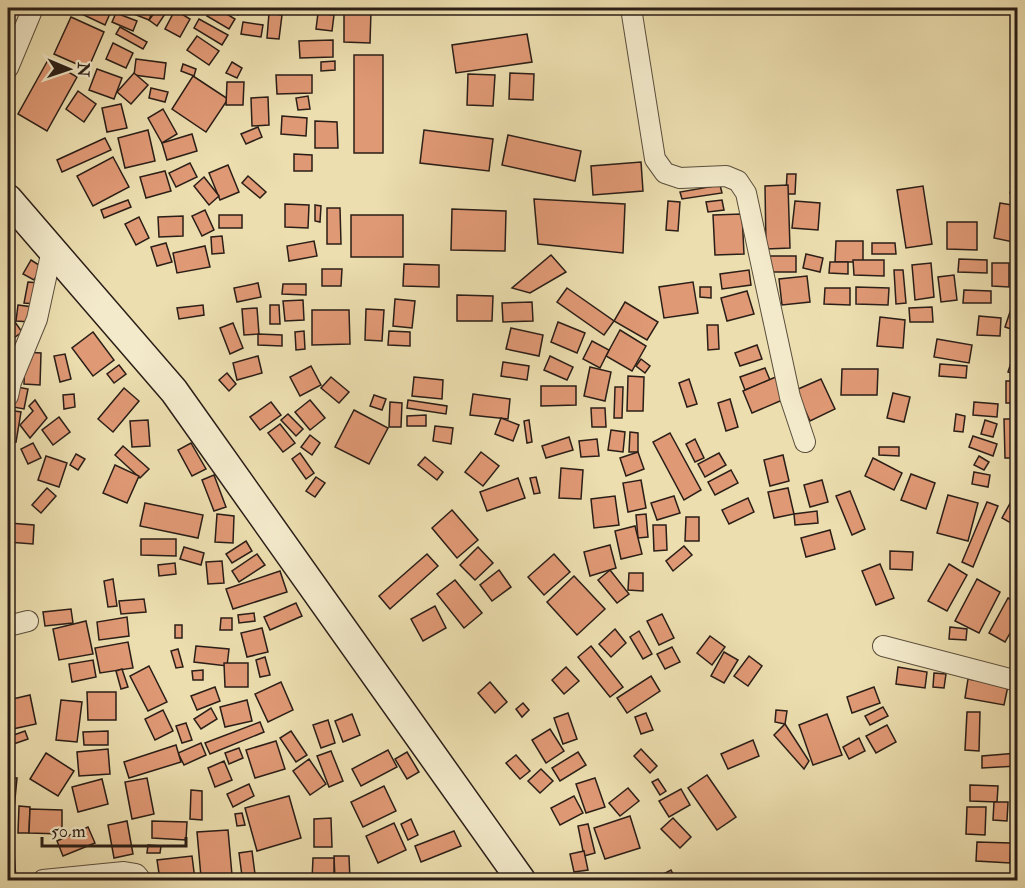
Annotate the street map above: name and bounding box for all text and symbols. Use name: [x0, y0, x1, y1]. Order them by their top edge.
north arrow: [39, 39, 99, 99]
text: N: [73, 61, 93, 78]
scale bar: [42, 810, 186, 848]
text: 50 m: [51, 820, 86, 843]

